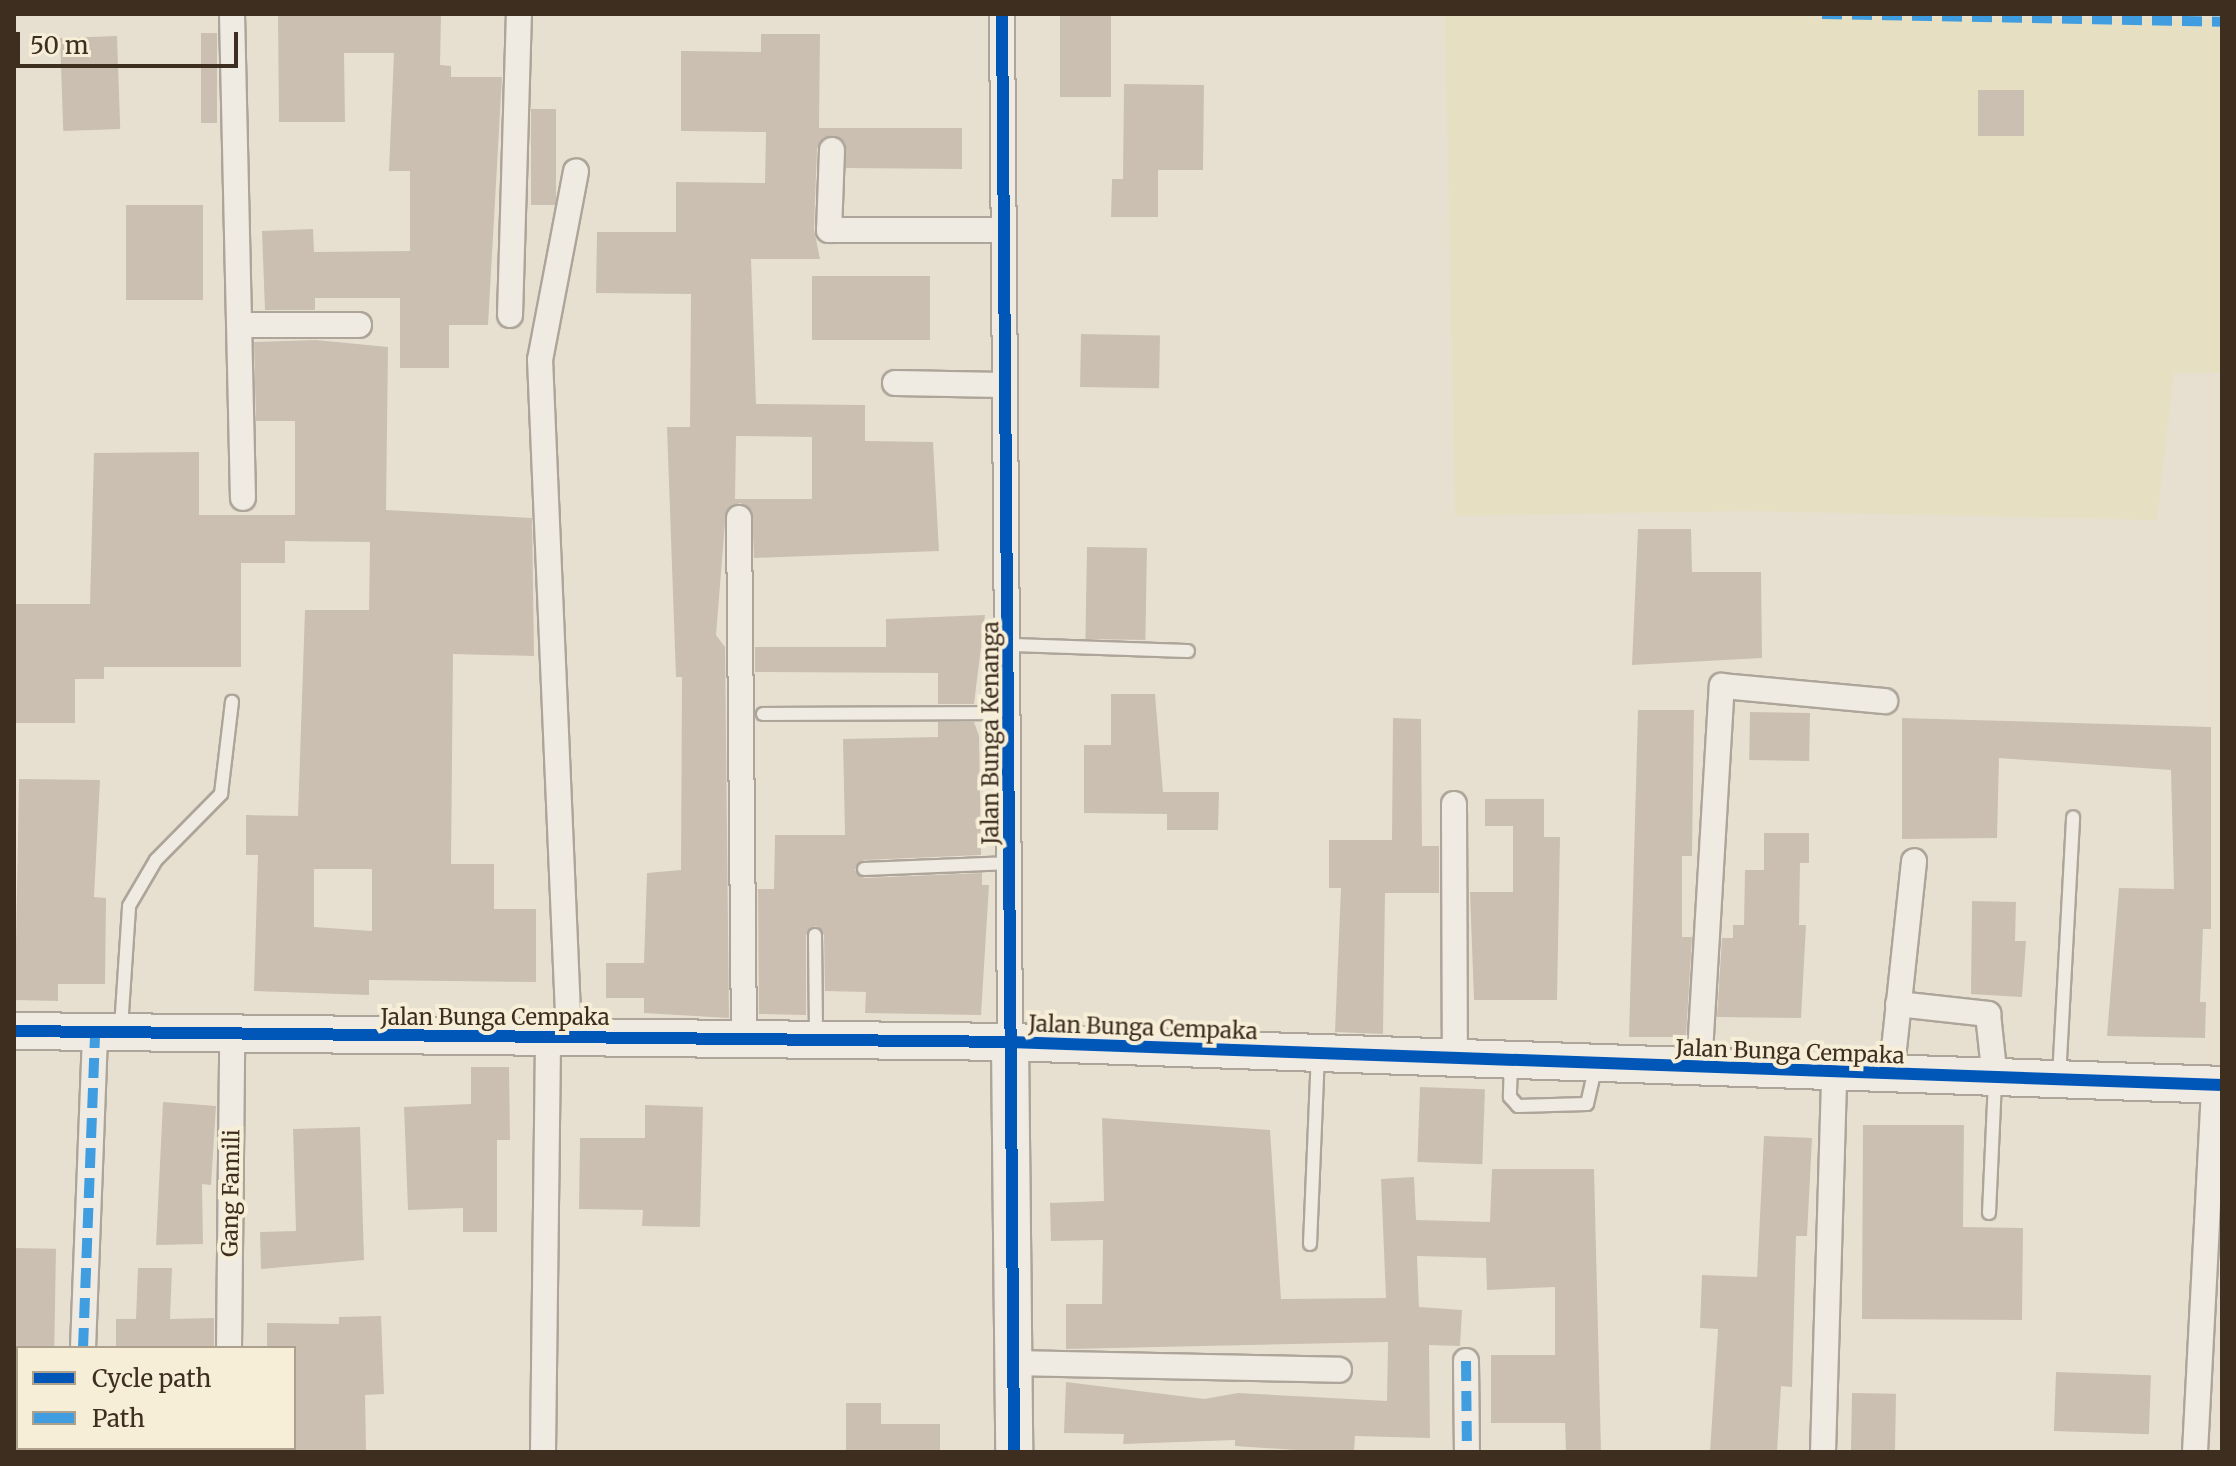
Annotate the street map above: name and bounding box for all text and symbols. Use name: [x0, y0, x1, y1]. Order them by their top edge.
scale bar: [20, 16, 242, 66]
text: 50 m: [30, 30, 89, 61]
street label: Jalan Bunga Kenanga: [978, 621, 1004, 845]
street label: Jalan Bunga Cempaka: [380, 1005, 610, 1031]
street label: Jalan Bunga Cempaka: [1028, 1011, 1258, 1045]
street label: Jalan Bunga Cempaka: [1675, 1035, 1905, 1069]
street label: Gang Famili: [217, 1129, 245, 1257]
legend: [16, 1346, 296, 1450]
text: Cycle path: [92, 1363, 211, 1394]
text: Path: [92, 1403, 145, 1434]

